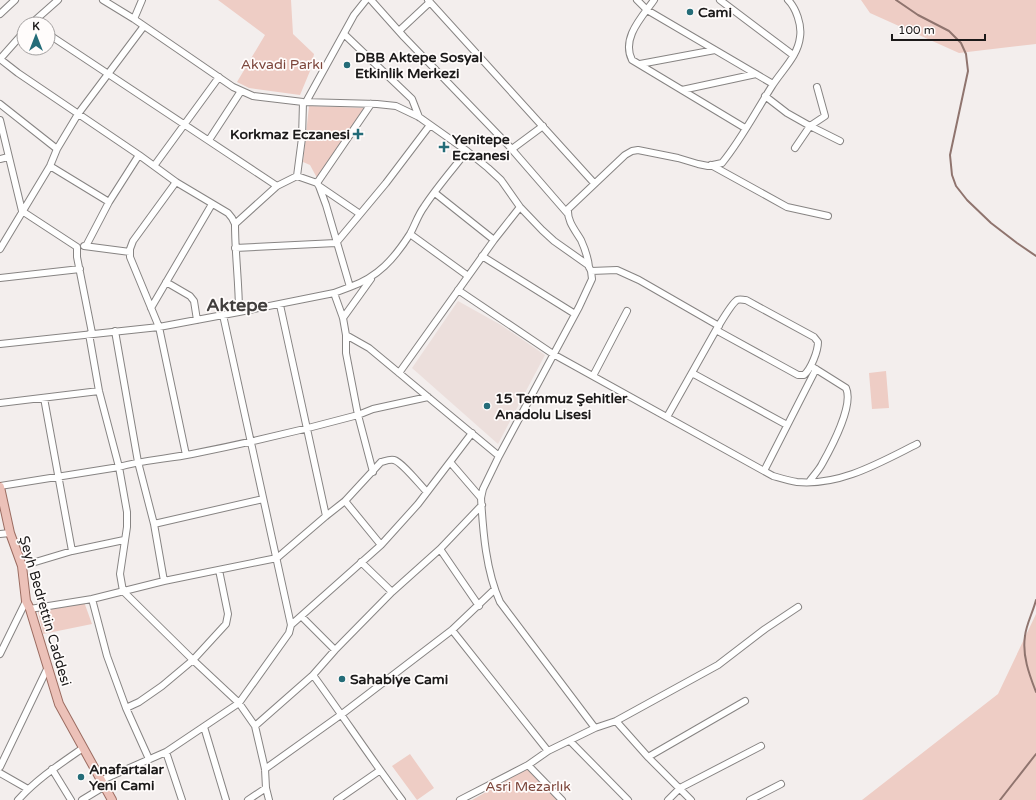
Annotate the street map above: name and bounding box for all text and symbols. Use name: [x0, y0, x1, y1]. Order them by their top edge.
place label: Cami: [698, 4, 732, 21]
marker: Cami: [685, 7, 695, 17]
north arrow: [16, 16, 56, 56]
scale bar: [892, 16, 985, 42]
text: K: [32, 20, 40, 33]
text: 100 m: [898, 23, 935, 37]
place label: DBB Aktepe Sosyal Etkinlik Merkezi: [355, 49, 483, 82]
park label: Akvadi Parkı: [241, 56, 323, 73]
marker: DBB Aktepe Sosyal Etkinlik Merkezi: [342, 60, 352, 70]
place label: Korkmaz Eczanesi: [230, 126, 350, 143]
marker: Korkmaz Eczanesi: [353, 129, 363, 139]
place label: Yenitepe Eczanesi: [452, 131, 510, 164]
marker: Yenitepe Eczanesi: [439, 142, 449, 152]
district label: Aktepe: [206, 294, 268, 316]
place label: 15 Temmuz Şehitler Anadolu Lisesi: [495, 390, 628, 423]
marker: 15 Temmuz Şehitler Anadolu Lisesi: [482, 401, 492, 411]
street label: Şeyh Bedrettin Caddesi: [15, 534, 75, 688]
place label: Sahabiye Cami: [350, 671, 448, 688]
marker: Sahabiye Cami: [337, 674, 347, 684]
place label: Anafartalar Yeni Cami: [89, 761, 164, 794]
marker: Anafartalar Yeni Cami: [76, 772, 86, 782]
park label: Asri Mezarlık: [485, 778, 571, 795]

